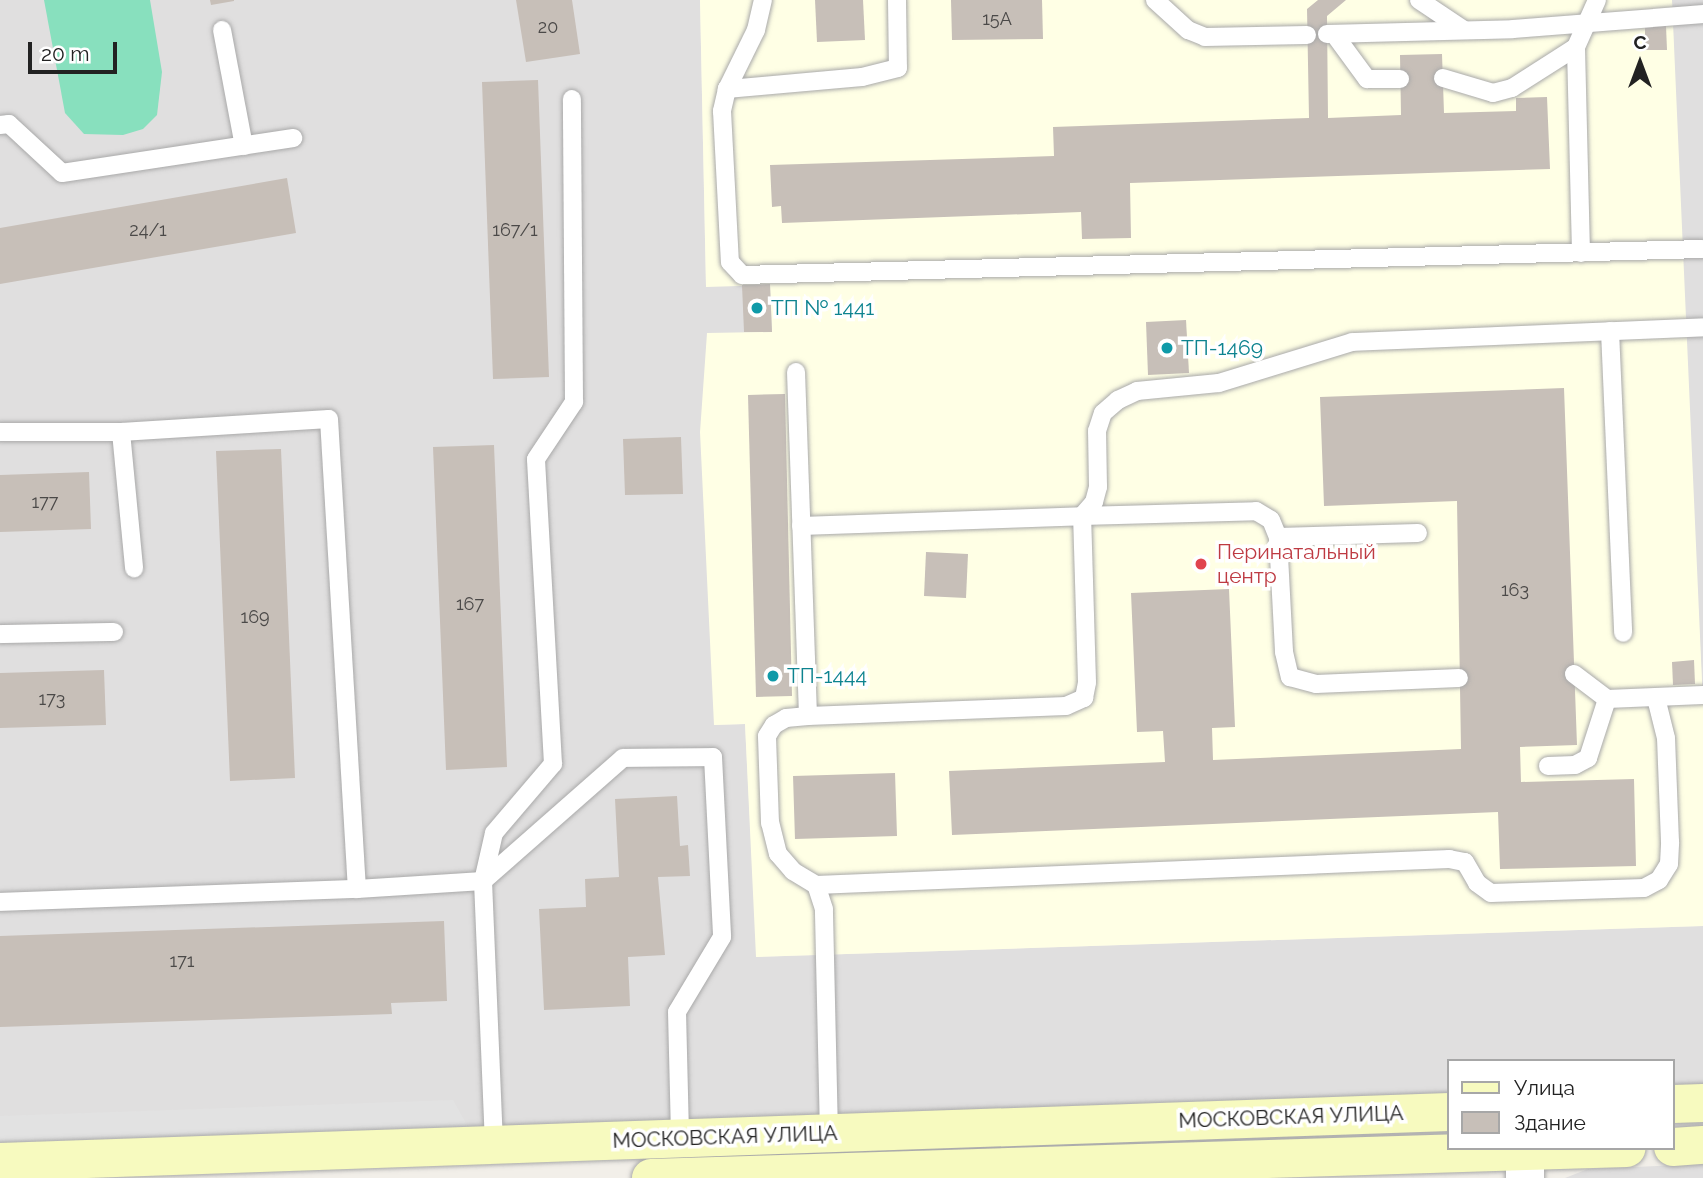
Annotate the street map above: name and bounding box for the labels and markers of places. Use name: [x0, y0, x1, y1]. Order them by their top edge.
place label: ТП № 1441: [771, 295, 874, 321]
marker: ТП № 1441: [749, 300, 765, 316]
place label: ТП-1469: [1181, 335, 1263, 361]
marker: ТП-1469: [1159, 340, 1175, 356]
place label: Перинатальный центр: [1217, 539, 1376, 589]
marker: Перинатальный центр: [1191, 554, 1211, 574]
place label: ТП-1444: [787, 663, 867, 689]
marker: ТП-1444: [765, 668, 781, 684]

